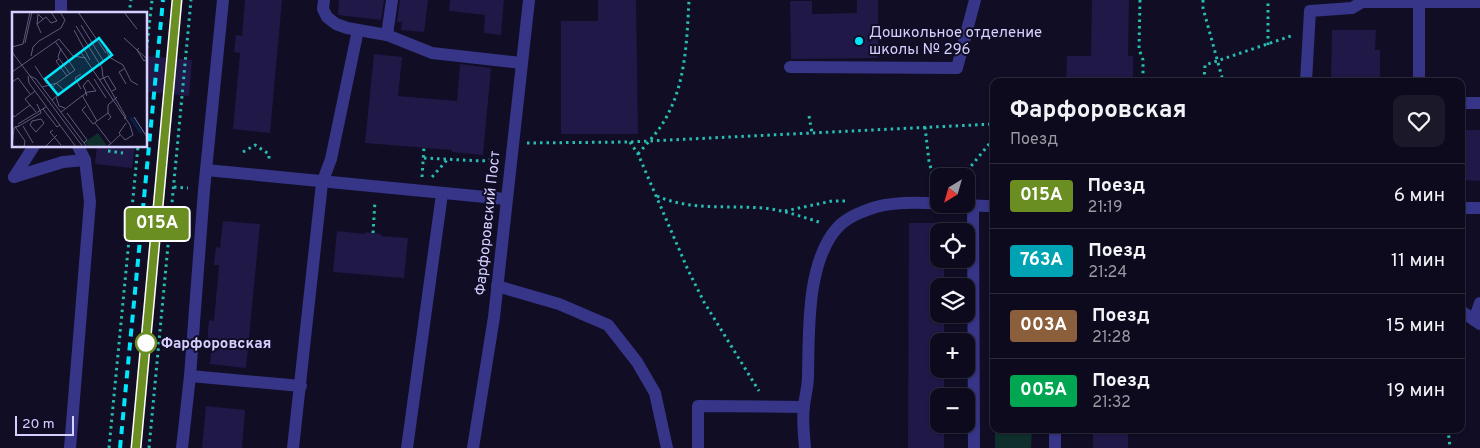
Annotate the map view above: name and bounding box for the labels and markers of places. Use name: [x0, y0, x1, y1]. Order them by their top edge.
place label: Дошкольное отделение школы № 296: [869, 24, 1042, 60]
marker: Дошкольное отделение школы № 296: [853, 35, 865, 47]
marker: Фарфоровская: [135, 332, 157, 354]
place label: Фарфоровская: [161, 335, 271, 354]

